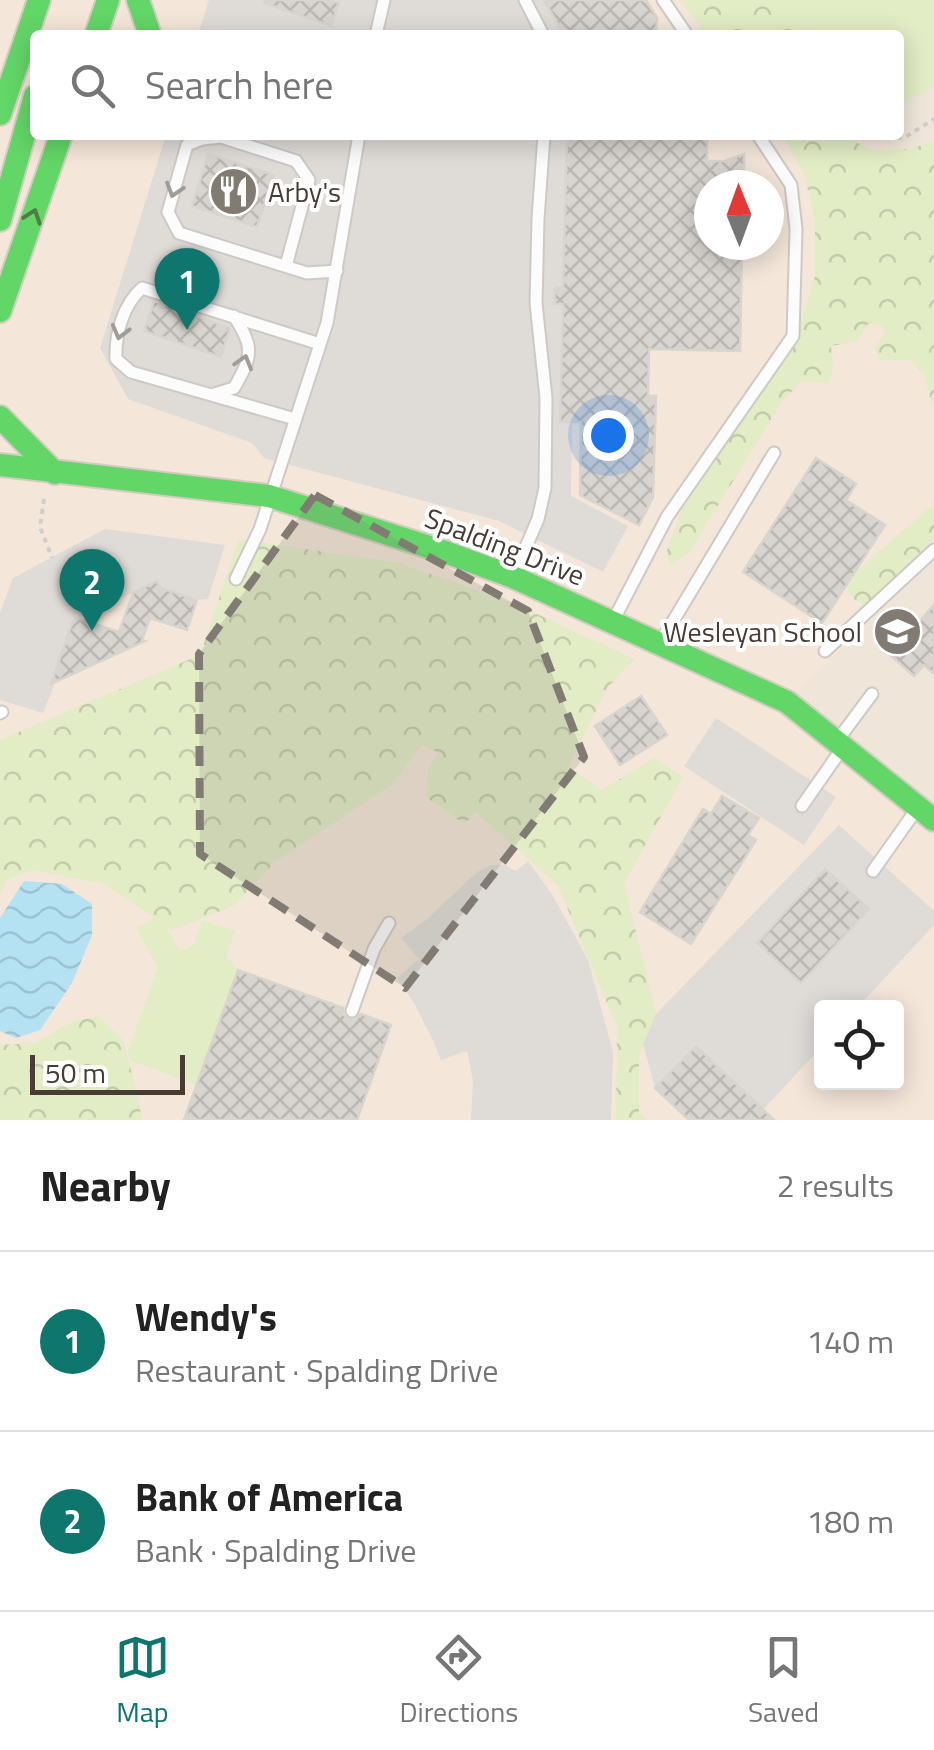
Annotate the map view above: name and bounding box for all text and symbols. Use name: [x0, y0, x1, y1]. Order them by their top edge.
search box: [30, 30, 904, 140]
text: Search here: [145, 56, 333, 114]
icon: search: [65, 58, 120, 113]
restaurant icon: Arby's: [207, 165, 259, 217]
place label: Arby's: [268, 170, 341, 213]
north arrow: [694, 170, 784, 260]
one-way arrow: [165, 181, 186, 198]
one-way arrow: [21, 208, 42, 225]
pin: 1: [154, 248, 220, 330]
one-way arrow: [110, 323, 131, 341]
one-way arrow: [232, 355, 253, 372]
your location: [583, 410, 634, 461]
street label: Spalding Drive: [419, 496, 591, 596]
pin: 2: [59, 548, 124, 631]
school or university icon: Wesleyan School: [871, 605, 923, 657]
place label: Wesleyan School: [663, 610, 862, 653]
map controls: [814, 1000, 904, 1090]
button: locate: [814, 1000, 904, 1090]
scale bar: [30, 1050, 185, 1094]
text: 50 m: [45, 1051, 106, 1094]
text: Nearby: [40, 1153, 171, 1217]
text: 2 results: [777, 1161, 894, 1209]
text: Wendy's: [135, 1288, 277, 1346]
text: 1: [64, 1317, 81, 1365]
text: 140 m: [806, 1317, 894, 1365]
text: Restaurant · Spalding Drive: [135, 1346, 498, 1394]
text: Bank of America: [135, 1468, 403, 1526]
text: 2: [64, 1497, 81, 1545]
text: 180 m: [806, 1497, 894, 1545]
text: Bank · Spalding Drive: [135, 1526, 417, 1574]
tab: Map: [115, 1630, 170, 1733]
tab: Directions: [400, 1630, 518, 1733]
tab: Saved: [748, 1630, 819, 1733]

